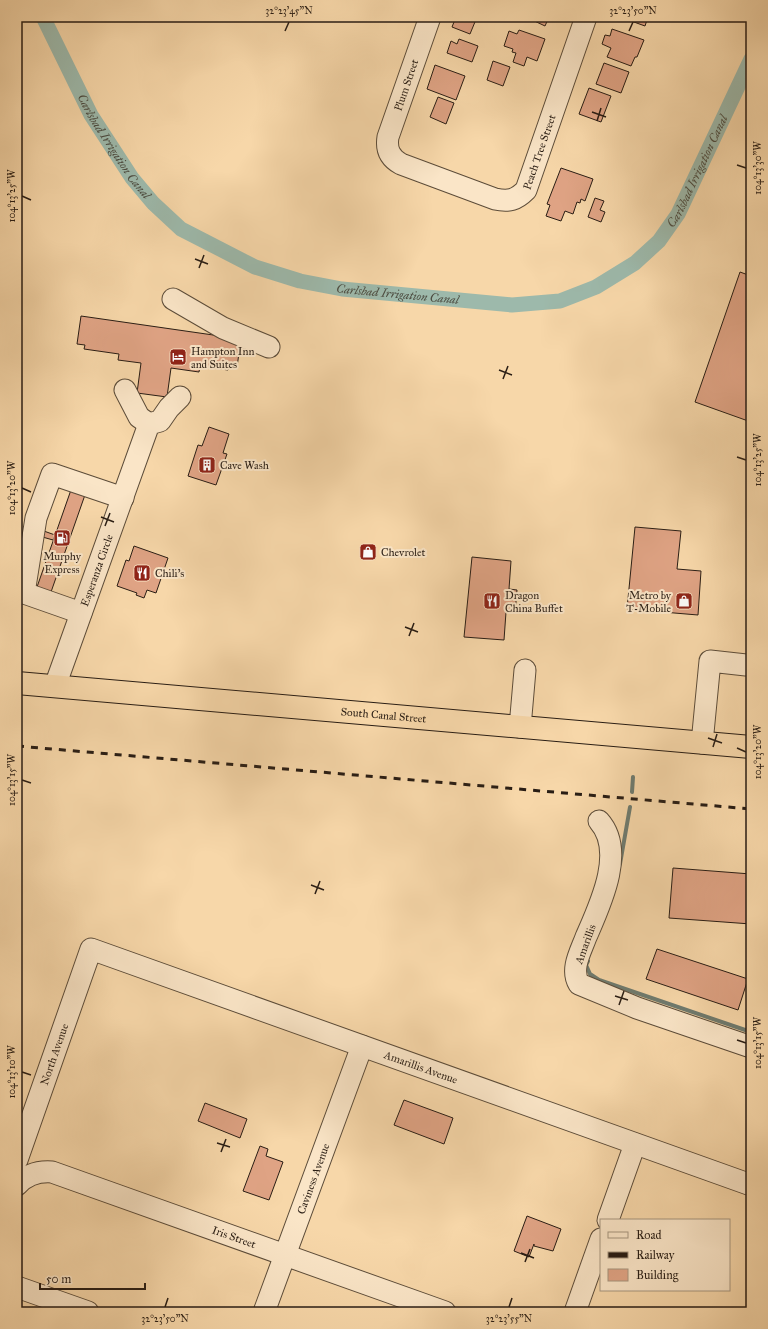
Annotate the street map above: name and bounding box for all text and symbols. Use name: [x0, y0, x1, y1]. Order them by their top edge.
text: 32°23'45"N: [265, 5, 313, 17]
text: 32°23'50"N: [609, 5, 657, 17]
street label: Plum Street: [392, 57, 421, 113]
water label: Carlsbad Irrigation Canal: [75, 92, 155, 203]
water label: Carlsbad Irrigation Canal: [664, 111, 731, 230]
street label: Peach Tree Street: [521, 113, 559, 191]
text: 104°13'30"W: [752, 141, 764, 195]
text: 104°13'25"W: [6, 169, 18, 223]
water label: Carlsbad Irrigation Canal: [335, 281, 461, 307]
place label: Hampton Inn and Suites: [191, 345, 254, 371]
hotel icon: Hampton Inn and Suites: [168, 347, 188, 367]
text: 104°13'25"W: [752, 433, 764, 487]
building icon: Cave Wash: [197, 455, 217, 475]
place label: Cave Wash: [220, 459, 269, 472]
text: 104°13'20"W: [6, 460, 18, 515]
fuel station icon: Murphy Express: [52, 528, 72, 548]
street label: Esperanza Circle: [78, 532, 116, 608]
shop icon: Chevrolet: [358, 542, 378, 562]
place label: Chevrolet: [381, 546, 426, 559]
place label: Murphy Express: [43, 550, 82, 576]
restaurant icon: Chili's: [132, 563, 152, 583]
place label: Chili's: [155, 567, 184, 580]
place label: Dragon China Buffet: [505, 589, 563, 615]
place label: Metro by T-Mobile: [626, 589, 672, 615]
restaurant icon: Dragon China Buffet: [482, 591, 502, 611]
shop icon: Metro by T-Mobile: [674, 591, 694, 611]
street label: South Canal Street: [340, 705, 427, 726]
text: 104°13'20"W: [752, 724, 764, 779]
text: 104°13'15"W: [6, 753, 18, 806]
street label: Amarillis: [572, 922, 599, 967]
text: 104°13'15"W: [752, 1016, 764, 1069]
street label: North Avenue: [38, 1022, 71, 1087]
text: 104°13'10"W: [6, 1045, 18, 1099]
street label: Amarillis Avenue: [381, 1048, 460, 1087]
street label: Caviness Avenue: [295, 1141, 333, 1216]
legend: [600, 1219, 730, 1291]
street label: Iris Street: [210, 1224, 258, 1251]
text: Road: [636, 1228, 662, 1242]
text: Railway: [636, 1248, 675, 1262]
scale bar: [40, 1265, 145, 1291]
text: Building: [636, 1268, 679, 1283]
text: 50 m: [46, 1272, 71, 1286]
text: 32°23'50"N: [141, 1313, 189, 1325]
text: 32°23'55"N: [486, 1313, 533, 1325]

